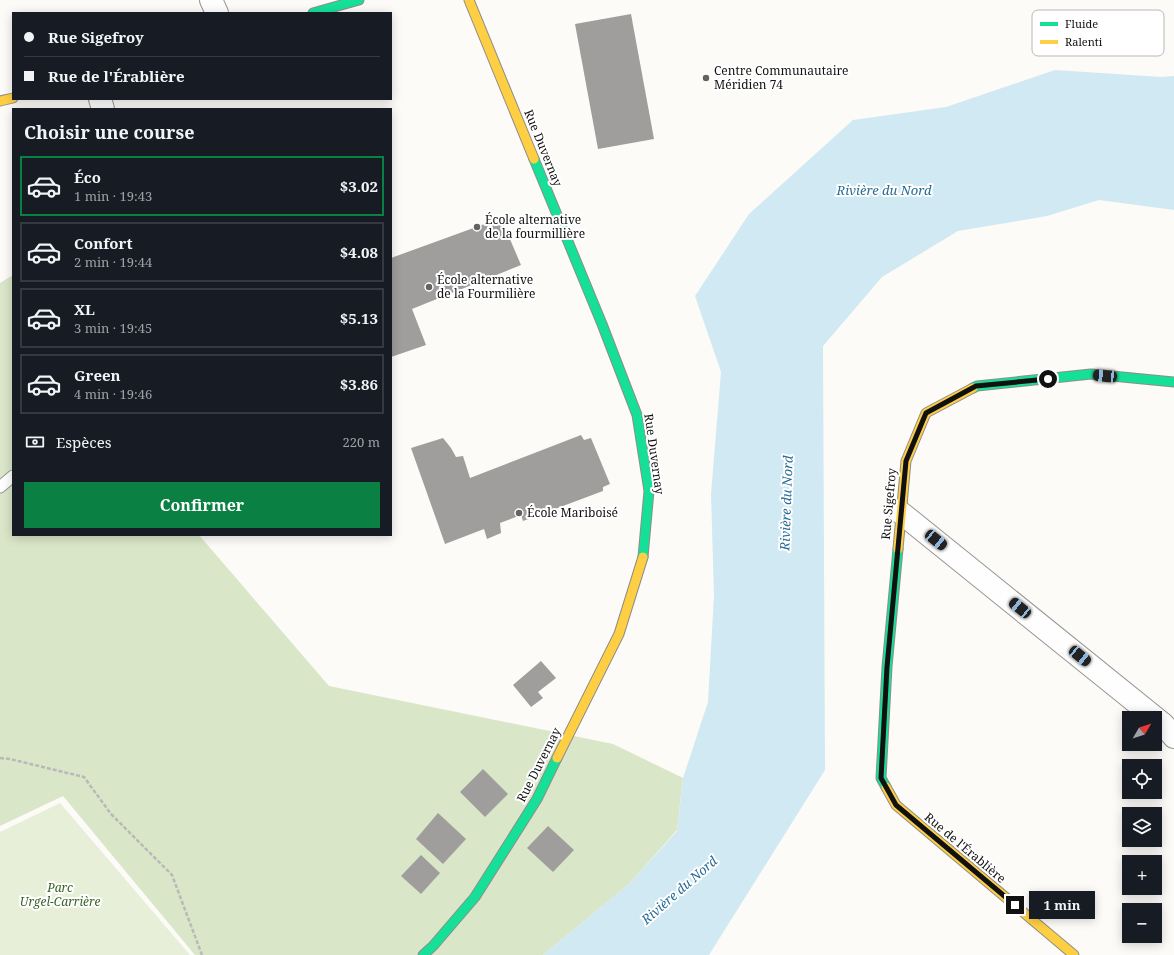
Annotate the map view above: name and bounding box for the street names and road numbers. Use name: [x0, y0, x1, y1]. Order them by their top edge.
street label: Rue Duvernay: [520, 107, 567, 189]
street label: Rue Duvernay: [640, 412, 669, 496]
street label: Rue Sigefroy: [877, 467, 900, 540]
street label: Rue Duvernay: [512, 724, 565, 805]
street label: Rue de l'Érablière: [921, 809, 1010, 887]

